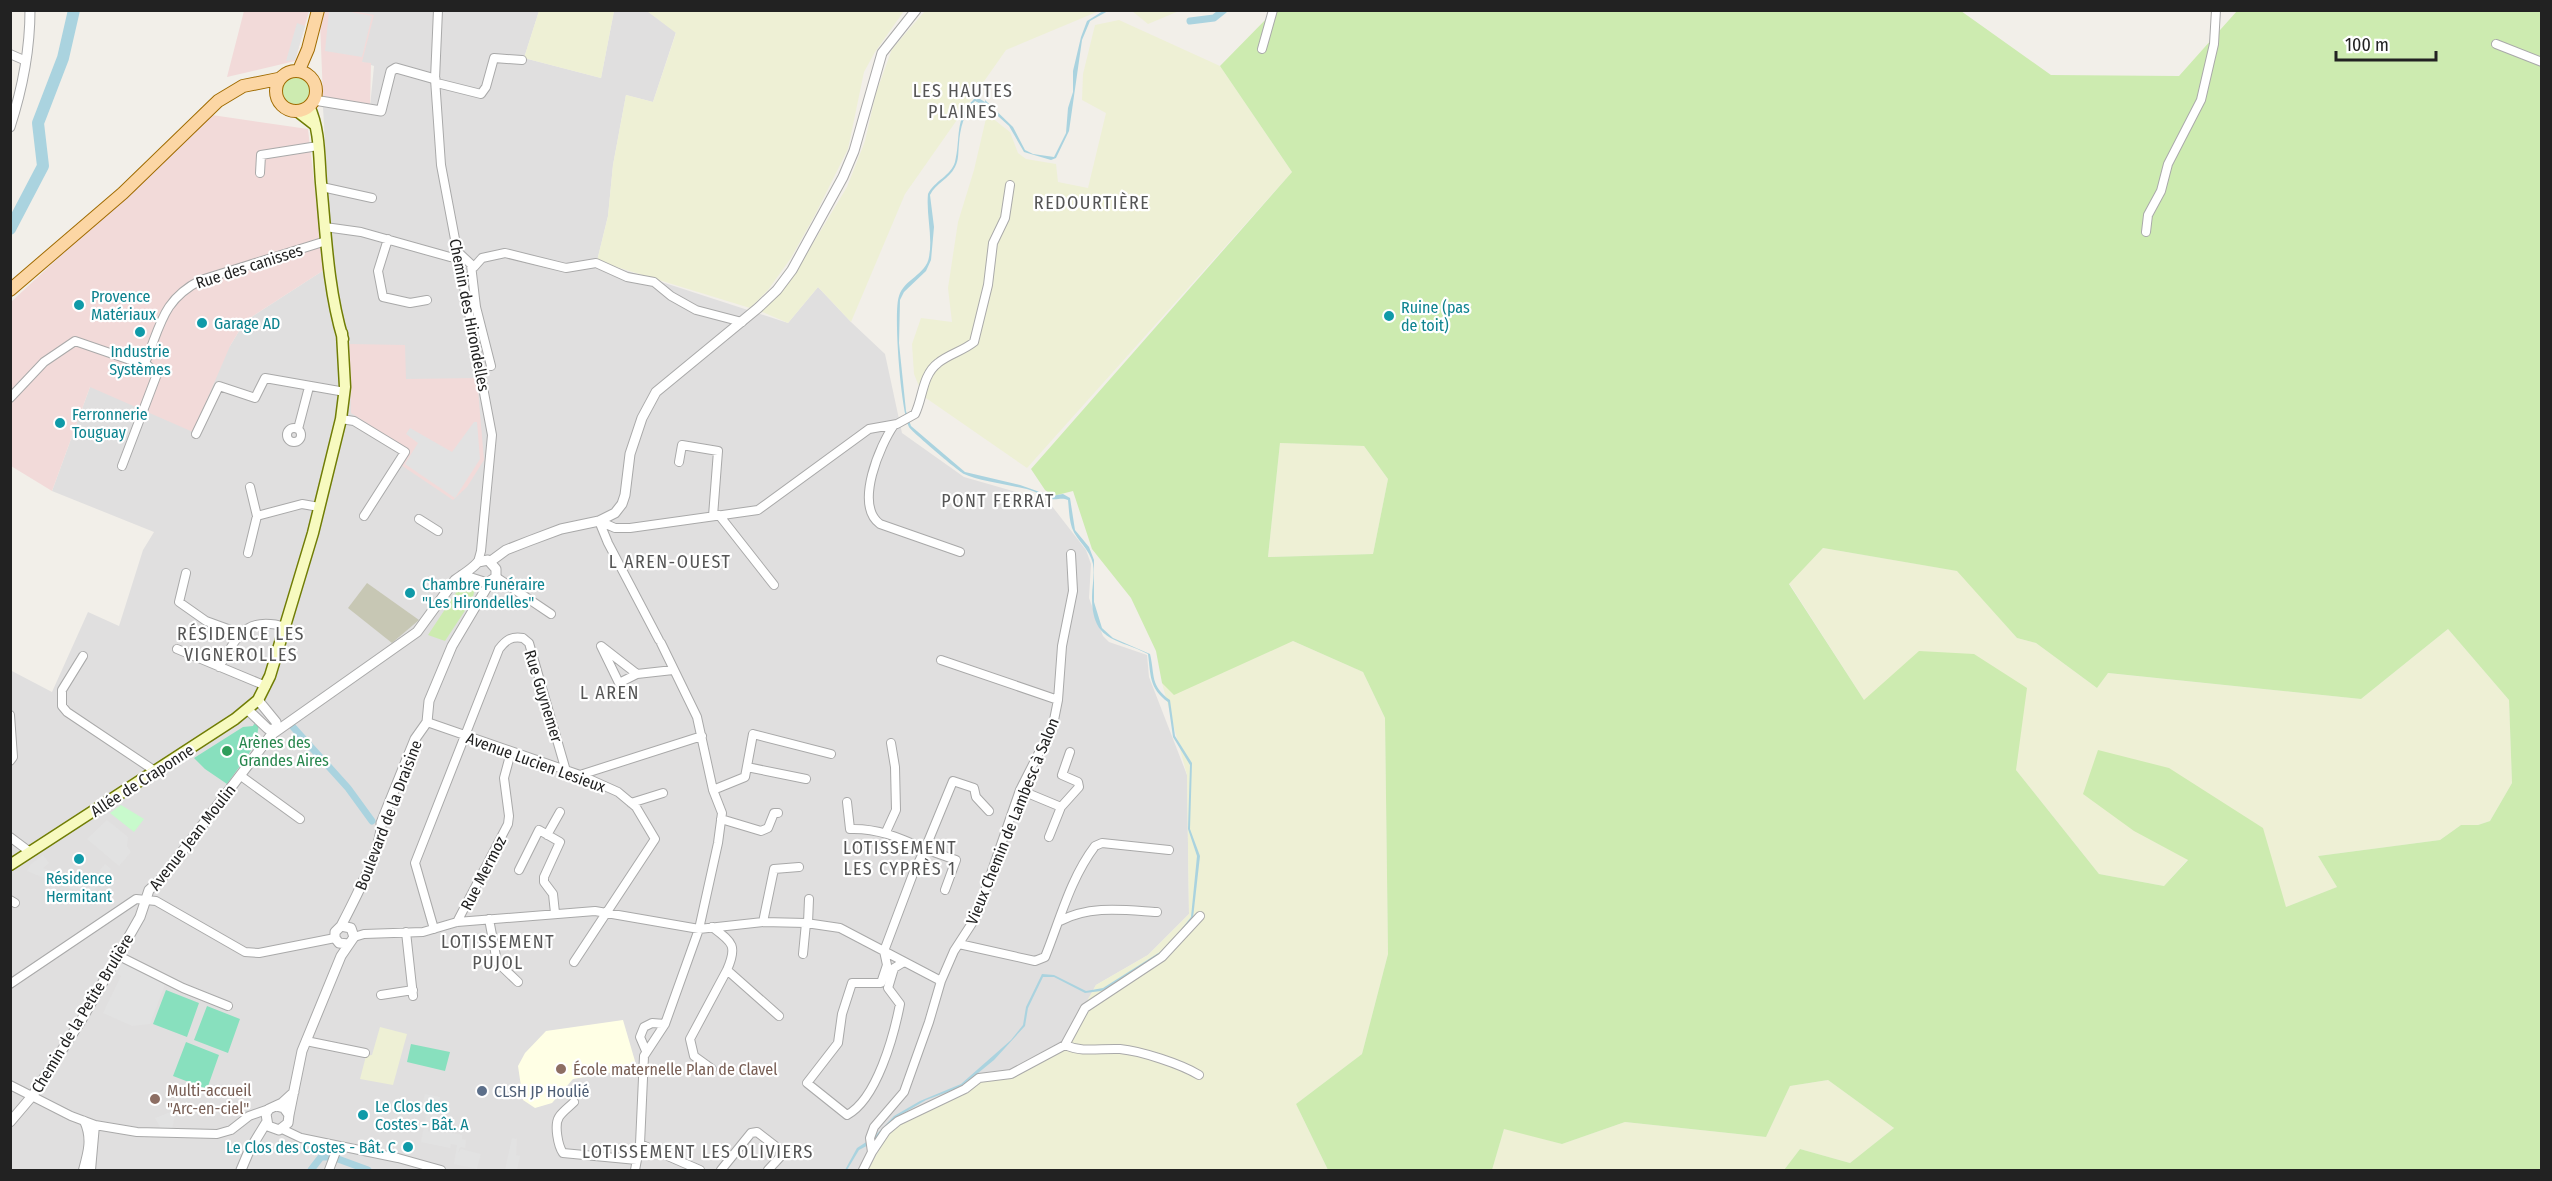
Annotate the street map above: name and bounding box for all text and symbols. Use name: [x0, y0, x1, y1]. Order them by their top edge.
scale bar: [2336, 24, 2436, 62]
text: 100 m: [2345, 34, 2389, 56]
district label: LES HAUTES PLAINES: [913, 80, 1013, 123]
district label: REDOURTIÈRE: [1034, 191, 1150, 214]
street label: Chemin des Hirondelles: [445, 237, 494, 393]
street label: Rue des canisses: [193, 240, 305, 293]
place label: Provence Matériaux: [91, 287, 156, 324]
marker: Provence Matériaux: [72, 298, 86, 312]
place label: Ruine (pas de toit): [1401, 298, 1470, 335]
marker: Ruine (pas de toit): [1382, 309, 1396, 323]
place label: Garage AD: [214, 314, 280, 333]
marker: Garage AD: [195, 316, 209, 330]
marker: Industrie Systèmes: [133, 325, 147, 339]
place label: Industrie Systèmes: [109, 342, 171, 379]
place label: Ferronnerie Touguay: [72, 405, 148, 442]
marker: Ferronnerie Touguay: [53, 416, 67, 430]
district label: PONT FERRAT: [941, 490, 1055, 512]
district label: L AREN-OUEST: [609, 551, 731, 573]
place label: Chambre Funéraire "Les Hirondelles": [422, 575, 545, 612]
marker: Chambre Funéraire "Les Hirondelles": [403, 586, 417, 600]
district label: RÉSIDENCE LES VIGNEROLLES: [177, 622, 305, 666]
street label: Rue Guynemer: [520, 648, 567, 745]
district label: L AREN: [580, 682, 640, 704]
street label: Vieux Chemin de Lambesc à Salon: [962, 715, 1063, 927]
street label: Avenue Lucien Lesieux: [464, 728, 608, 797]
place label: Arènes des Grandes Aires: [239, 733, 329, 770]
street label: Boulevard de la Draisine: [351, 737, 426, 893]
street label: Allée de Craponne: [87, 740, 197, 821]
marker: Arènes des Grandes Aires: [220, 744, 234, 758]
street label: Avenue Jean Moulin: [145, 781, 240, 894]
street label: Rue Mermoz: [457, 833, 510, 913]
district label: LOTISSEMENT LES CYPRÈS 1: [843, 837, 957, 880]
marker: Résidence Hermitant: [72, 852, 86, 866]
place label: Résidence Hermitant: [46, 869, 113, 906]
street label: Chemin de la Petite Brulière: [27, 930, 138, 1096]
district label: LOTISSEMENT PUJOL: [441, 931, 555, 974]
place label: École maternelle Plan de Clavel: [573, 1060, 777, 1079]
marker: École maternelle Plan de Clavel: [554, 1062, 568, 1076]
place label: Multi-accueil "Arc-en-ciel": [167, 1081, 252, 1118]
place label: CLSH JP Houlié: [494, 1082, 590, 1101]
marker: CLSH JP Houlié: [475, 1084, 489, 1098]
marker: Multi-accueil "Arc-en-ciel": [148, 1092, 162, 1106]
place label: Le Clos des Costes - Bât. A: [375, 1097, 469, 1134]
marker: Le Clos des Costes - Bât. A: [356, 1108, 370, 1122]
place label: Le Clos des Costes - Bât. C: [226, 1138, 396, 1157]
marker: Le Clos des Costes - Bât. C: [401, 1140, 415, 1154]
district label: LOTISSEMENT LES OLIVIERS: [582, 1141, 814, 1163]

